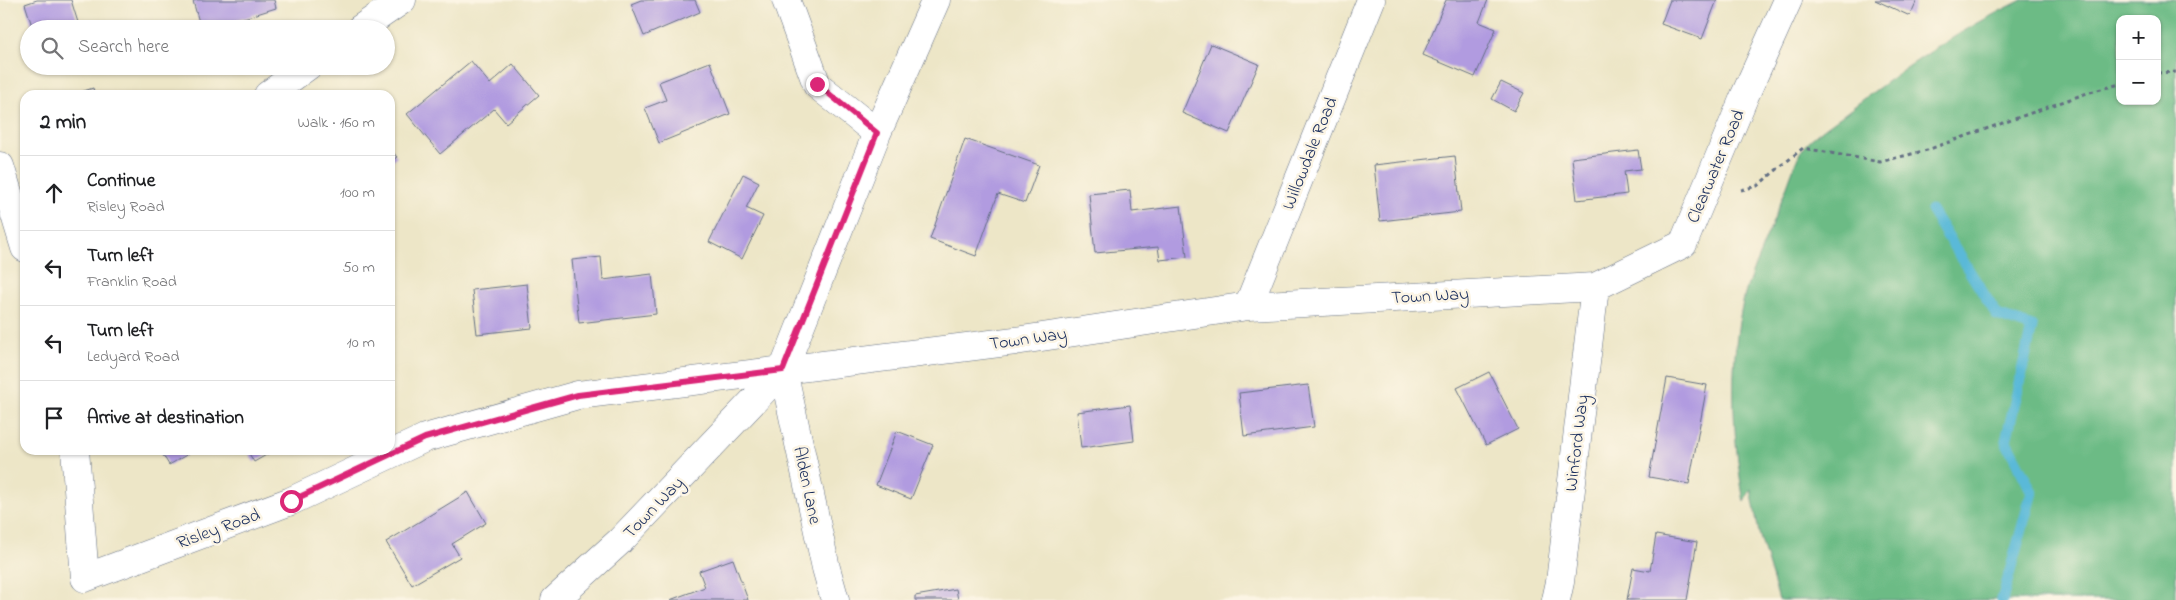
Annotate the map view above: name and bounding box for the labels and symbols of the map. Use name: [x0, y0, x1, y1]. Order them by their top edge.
route end: [806, 73, 829, 96]
street label: Willowdale Road: [1276, 93, 1345, 214]
street label: Clearwater Road: [1681, 106, 1752, 228]
street label: Town Way: [1391, 282, 1470, 312]
street label: Town Way: [988, 322, 1069, 358]
street label: Winford Way: [1559, 393, 1597, 493]
street label: Alden Lane: [785, 444, 827, 528]
street label: Town Way: [618, 471, 691, 545]
route start: [280, 490, 303, 513]
street label: Risley Road: [173, 503, 264, 557]

